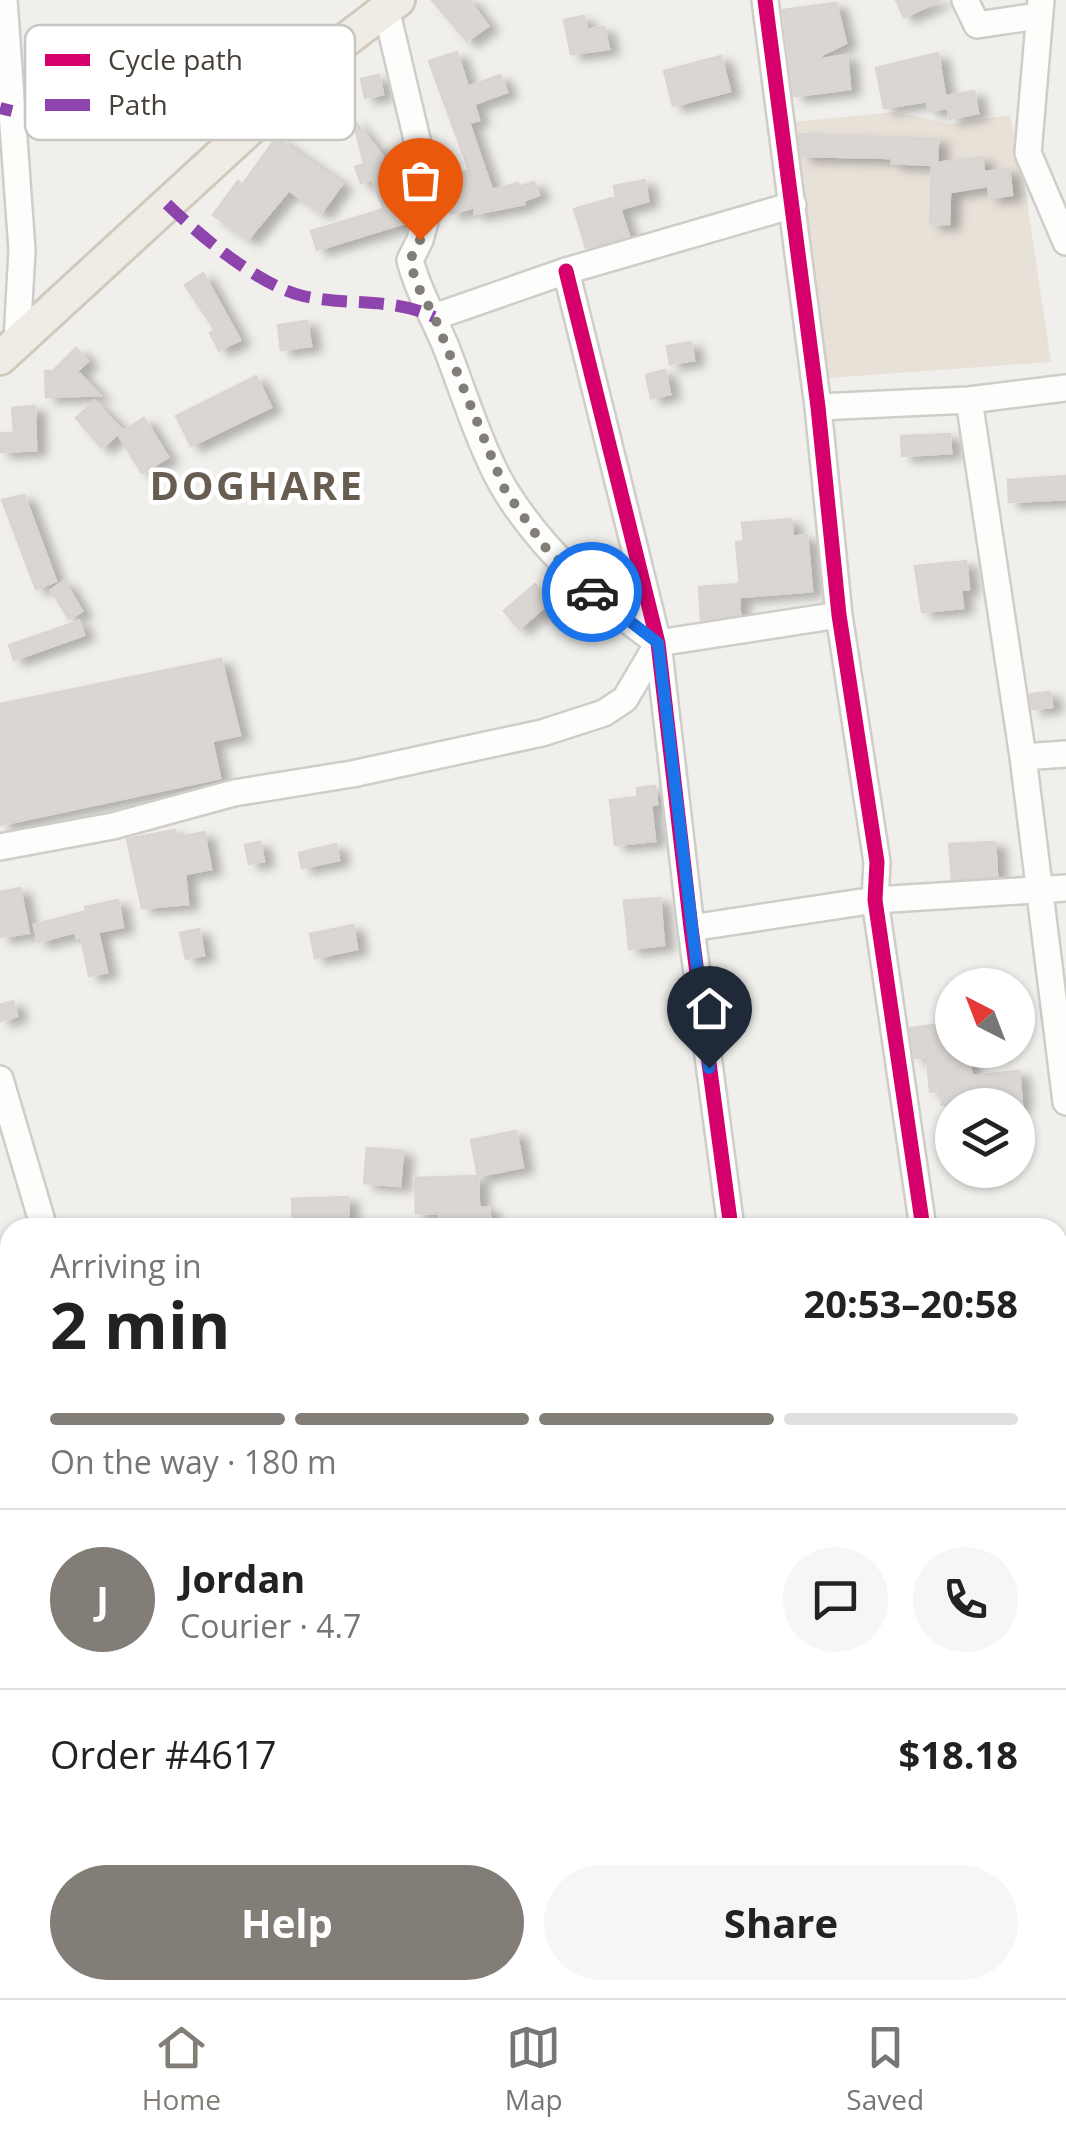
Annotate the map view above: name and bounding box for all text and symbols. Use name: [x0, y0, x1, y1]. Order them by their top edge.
legend: [25, 25, 355, 140]
text: Cycle path: [108, 40, 243, 78]
text: Path: [108, 85, 168, 123]
pin: [378, 138, 463, 241]
icon: bag: [393, 153, 448, 208]
district label: DOGHARE: [150, 457, 364, 512]
courier: [542, 542, 642, 642]
icon: car: [565, 565, 620, 620]
pin: [667, 966, 752, 1069]
north arrow: [935, 968, 1035, 1068]
map controls: [935, 968, 1035, 1188]
icon: home: [682, 981, 737, 1036]
button: layers: [935, 1088, 1035, 1188]
text: Arriving in: [50, 1244, 202, 1287]
text: 20:53–20:58: [804, 1277, 1018, 1329]
text: 2 min: [50, 1280, 230, 1368]
text: On the way · 180 m: [50, 1440, 337, 1483]
button: chat: [783, 1547, 888, 1652]
button: phone: [913, 1547, 1018, 1652]
text: Jordan: [180, 1552, 305, 1604]
text: J: [96, 1573, 109, 1625]
text: Courier · 4.7: [180, 1604, 361, 1647]
text: Order #4617: [50, 1728, 277, 1780]
text: $18.18: [899, 1728, 1018, 1780]
button: Help: [50, 1865, 524, 1980]
button: Share: [544, 1865, 1018, 1980]
tab: Home: [142, 2020, 221, 2118]
tab: Map: [505, 2020, 563, 2118]
tab: Saved: [846, 2020, 924, 2118]

